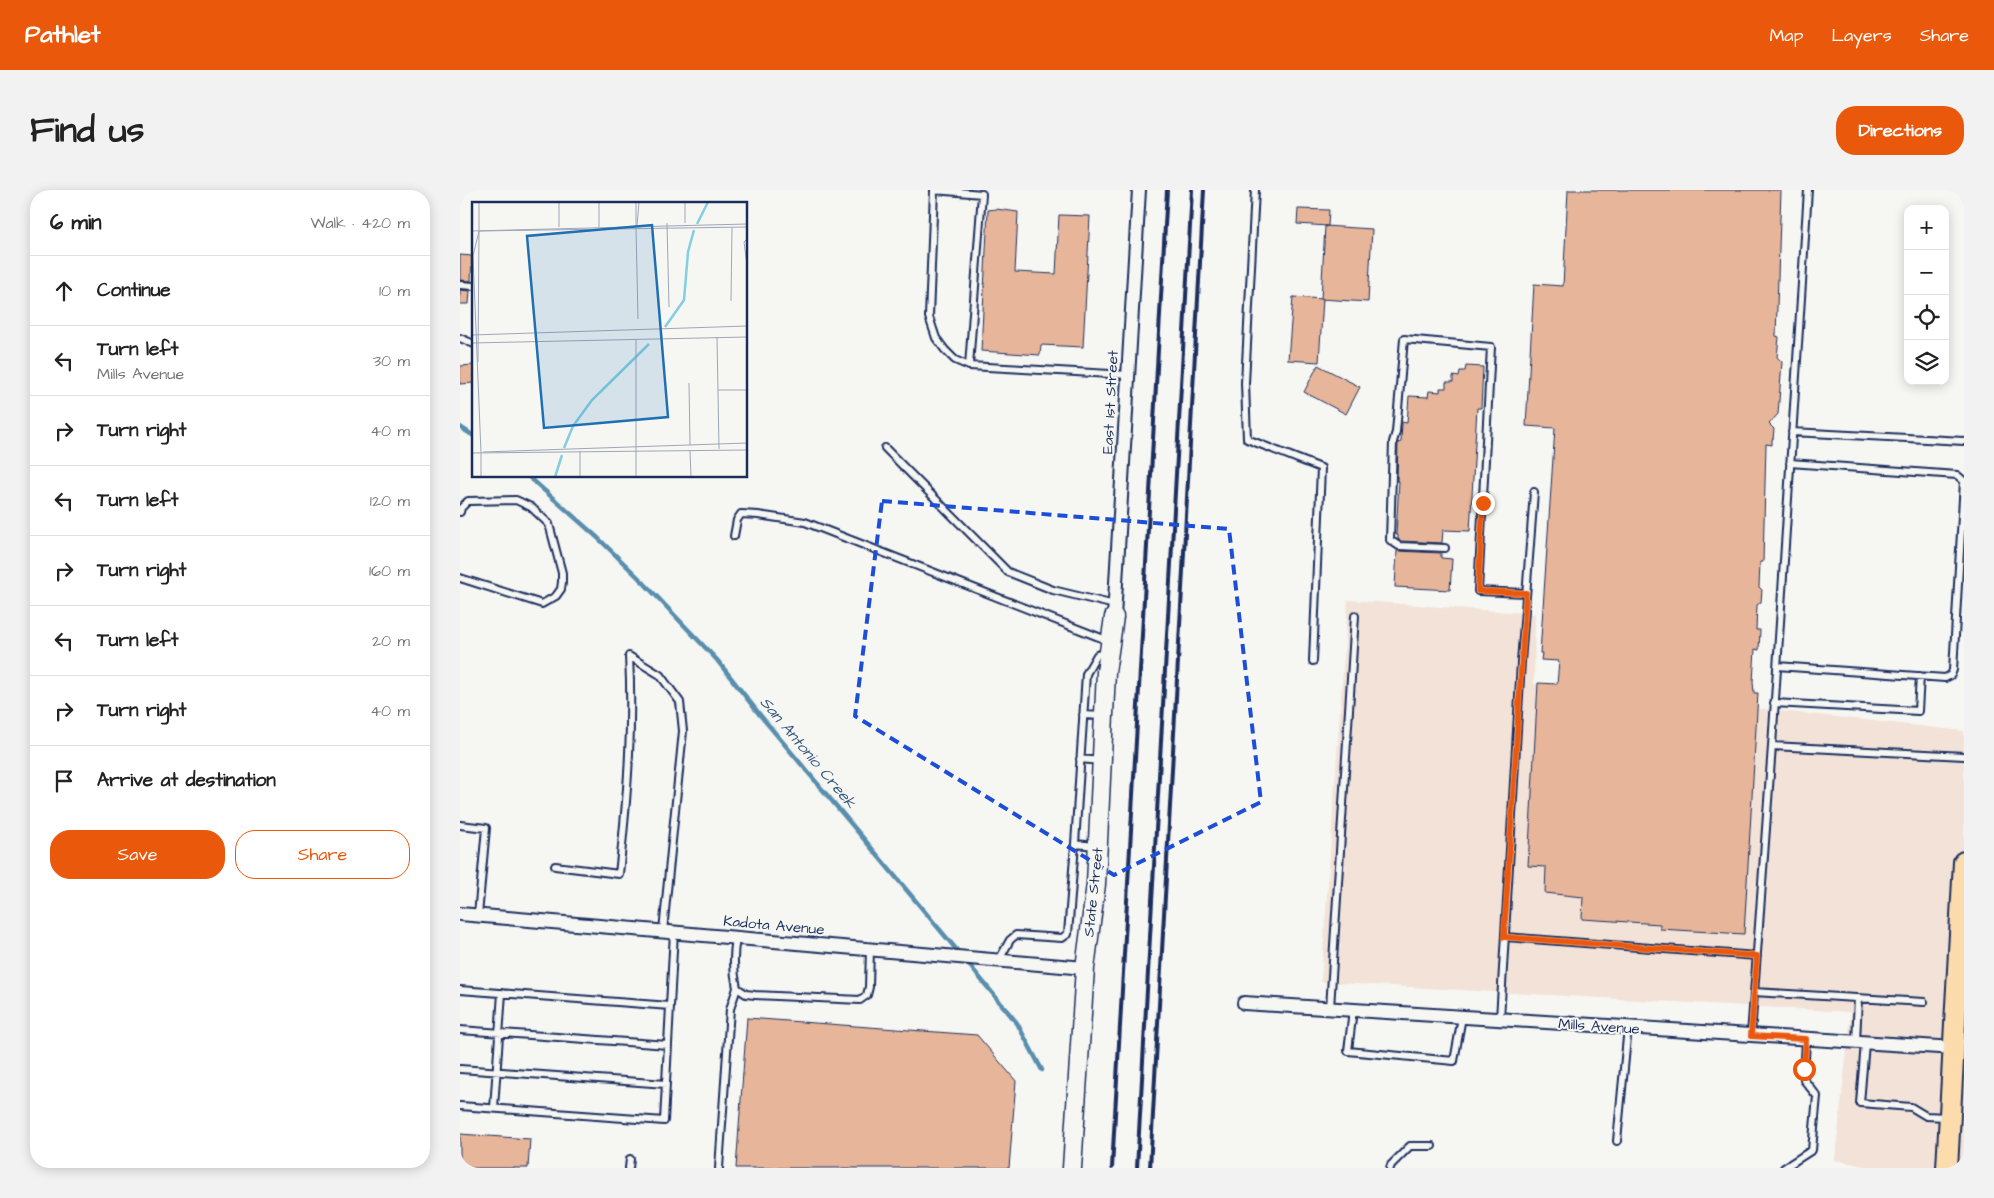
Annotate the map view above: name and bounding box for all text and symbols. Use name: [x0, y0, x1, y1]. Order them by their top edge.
text: Pathlet: [25, 18, 101, 52]
text: Map: [1769, 23, 1803, 48]
text: Layers: [1831, 23, 1892, 48]
text: Share: [1920, 23, 1969, 48]
text: Find us: [30, 106, 144, 155]
button: Directions: [1836, 106, 1964, 155]
inset map: [472, 202, 748, 478]
map controls: [1904, 205, 1949, 385]
button: +: [1904, 205, 1949, 250]
text: 6 min: [50, 208, 102, 237]
text: Walk · 420 m: [310, 212, 410, 234]
button: −: [1904, 250, 1949, 295]
icon: ahead: [50, 277, 78, 305]
text: Continue: [97, 277, 171, 304]
text: 10 m: [379, 280, 410, 302]
button: locate: [1904, 295, 1949, 340]
text: Turn left: [97, 336, 178, 363]
button: layers: [1904, 340, 1949, 385]
icon: left: [50, 347, 78, 375]
text: 30 m: [373, 350, 410, 372]
street label: East 1st Street: [1097, 350, 1124, 454]
text: Mills Avenue: [97, 363, 184, 385]
icon: right: [50, 417, 78, 445]
text: Turn right: [97, 417, 186, 444]
text: 40 m: [370, 420, 410, 442]
icon: left: [50, 487, 78, 515]
text: Turn left: [97, 487, 178, 514]
text: 120 m: [370, 490, 410, 512]
route end: [1472, 492, 1495, 515]
icon: right: [50, 557, 78, 585]
text: Turn right: [97, 557, 186, 584]
text: 160 m: [369, 560, 410, 582]
icon: left: [50, 627, 78, 655]
text: Turn left: [97, 627, 178, 654]
text: 20 m: [372, 630, 410, 652]
water label: San Antonio Creek: [755, 692, 862, 814]
icon: right: [50, 697, 78, 725]
text: Turn right: [97, 697, 186, 724]
text: 40 m: [370, 700, 410, 722]
icon: arrive: [50, 767, 78, 795]
text: Arrive at destination: [97, 767, 276, 794]
button: Save: [50, 830, 225, 879]
button: Share: [235, 830, 410, 879]
street label: State Street: [1078, 846, 1109, 938]
street label: Kadota Avenue: [723, 911, 825, 940]
street label: Mills Avenue: [1557, 1013, 1640, 1040]
route start: [1793, 1058, 1816, 1081]

